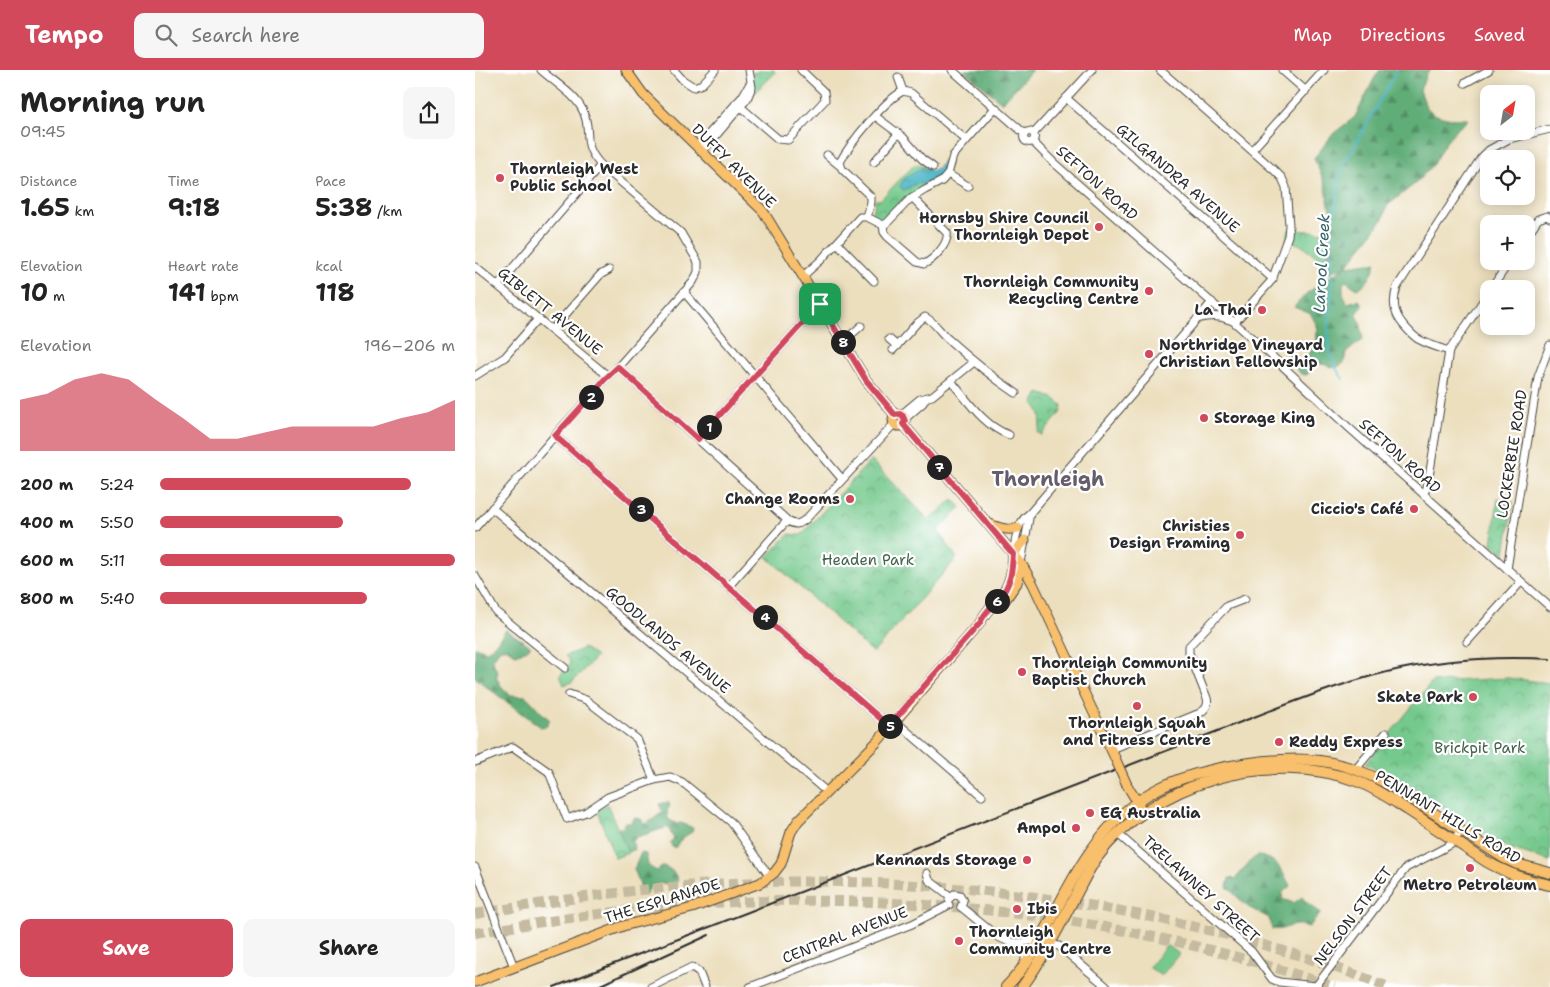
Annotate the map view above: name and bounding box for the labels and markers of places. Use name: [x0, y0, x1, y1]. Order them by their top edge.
place label: Thornleigh West Public School: [510, 159, 638, 196]
marker: Thornleigh West Public School: [494, 172, 506, 184]
place label: Hornsby Shire Council Thornleigh Depot: [919, 208, 1089, 245]
marker: Hornsby Shire Council Thornleigh Depot: [1093, 221, 1105, 233]
place label: Thornleigh Community Recycling Centre: [963, 272, 1139, 309]
pin: [799, 283, 841, 325]
marker: Thornleigh Community Recycling Centre: [1143, 285, 1155, 297]
place label: La Thai: [1195, 300, 1252, 320]
marker: La Thai: [1256, 304, 1268, 316]
pin: 8: [831, 330, 855, 354]
place label: Northridge Vineyard Christian Fellowship: [1159, 335, 1323, 372]
marker: Northridge Vineyard Christian Fellowship: [1143, 348, 1155, 360]
pin: 2: [579, 384, 603, 410]
place label: Storage King: [1214, 408, 1315, 428]
marker: Storage King: [1198, 412, 1210, 424]
pin: 1: [697, 414, 721, 440]
pin: 7: [927, 454, 951, 480]
place label: Change Rooms: [725, 489, 840, 509]
marker: Change Rooms: [844, 493, 856, 505]
pin: 3: [629, 496, 653, 522]
place label: Ciccio's Café: [1311, 499, 1404, 519]
marker: Ciccio's Café: [1408, 503, 1420, 515]
place label: Christies Design Framing: [1109, 516, 1230, 553]
marker: Christies Design Framing: [1234, 529, 1246, 541]
pin: 6: [985, 588, 1009, 614]
pin: 4: [753, 604, 777, 630]
place label: Thornleigh Community Baptist Church: [1032, 653, 1208, 690]
marker: Thornleigh Community Baptist Church: [1016, 666, 1028, 678]
place label: Skate Park: [1377, 687, 1463, 707]
marker: Skate Park: [1467, 691, 1479, 703]
marker: Thornleigh Squah and Fitness Centre: [1131, 700, 1143, 712]
place label: Thornleigh Squah and Fitness Centre: [1063, 713, 1211, 750]
pin: 5: [877, 714, 903, 738]
place label: Reddy Express: [1289, 732, 1403, 752]
marker: Reddy Express: [1273, 736, 1285, 748]
place label: EG Australia: [1100, 803, 1201, 823]
marker: EG Australia: [1084, 807, 1096, 819]
place label: Ampol: [1017, 818, 1066, 838]
marker: Ampol: [1070, 822, 1082, 834]
place label: Kennards Storage: [875, 850, 1017, 870]
marker: Kennards Storage: [1021, 854, 1033, 866]
marker: Metro Petroleum: [1464, 862, 1476, 874]
place label: Metro Petroleum: [1403, 875, 1537, 895]
place label: Ibis: [1027, 899, 1057, 919]
marker: Ibis: [1011, 903, 1023, 915]
place label: Thornleigh Community Centre: [969, 922, 1111, 959]
marker: Thornleigh Community Centre: [953, 935, 965, 947]

